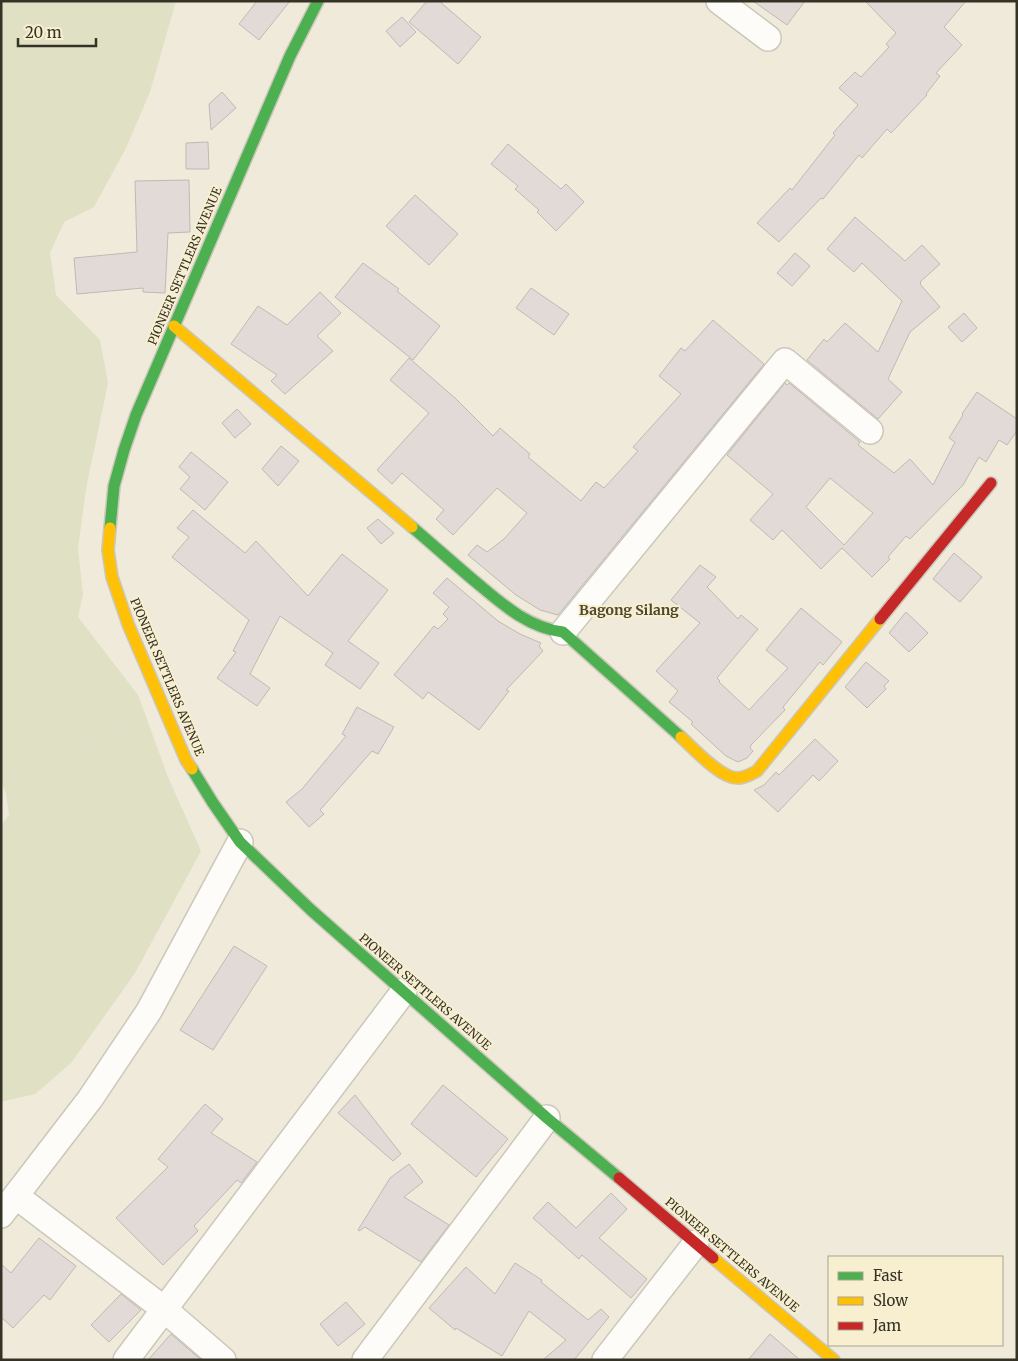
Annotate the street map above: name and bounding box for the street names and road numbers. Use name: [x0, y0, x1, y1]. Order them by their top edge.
street label: PIONEER SETTLERS AVENUE: [144, 184, 225, 347]
street label: PIONEER SETTLERS AVENUE: [127, 596, 208, 758]
street label: PIONEER SETTLERS AVENUE: [356, 930, 495, 1053]
street label: PIONEER SETTLERS AVENUE: [662, 1194, 803, 1315]

